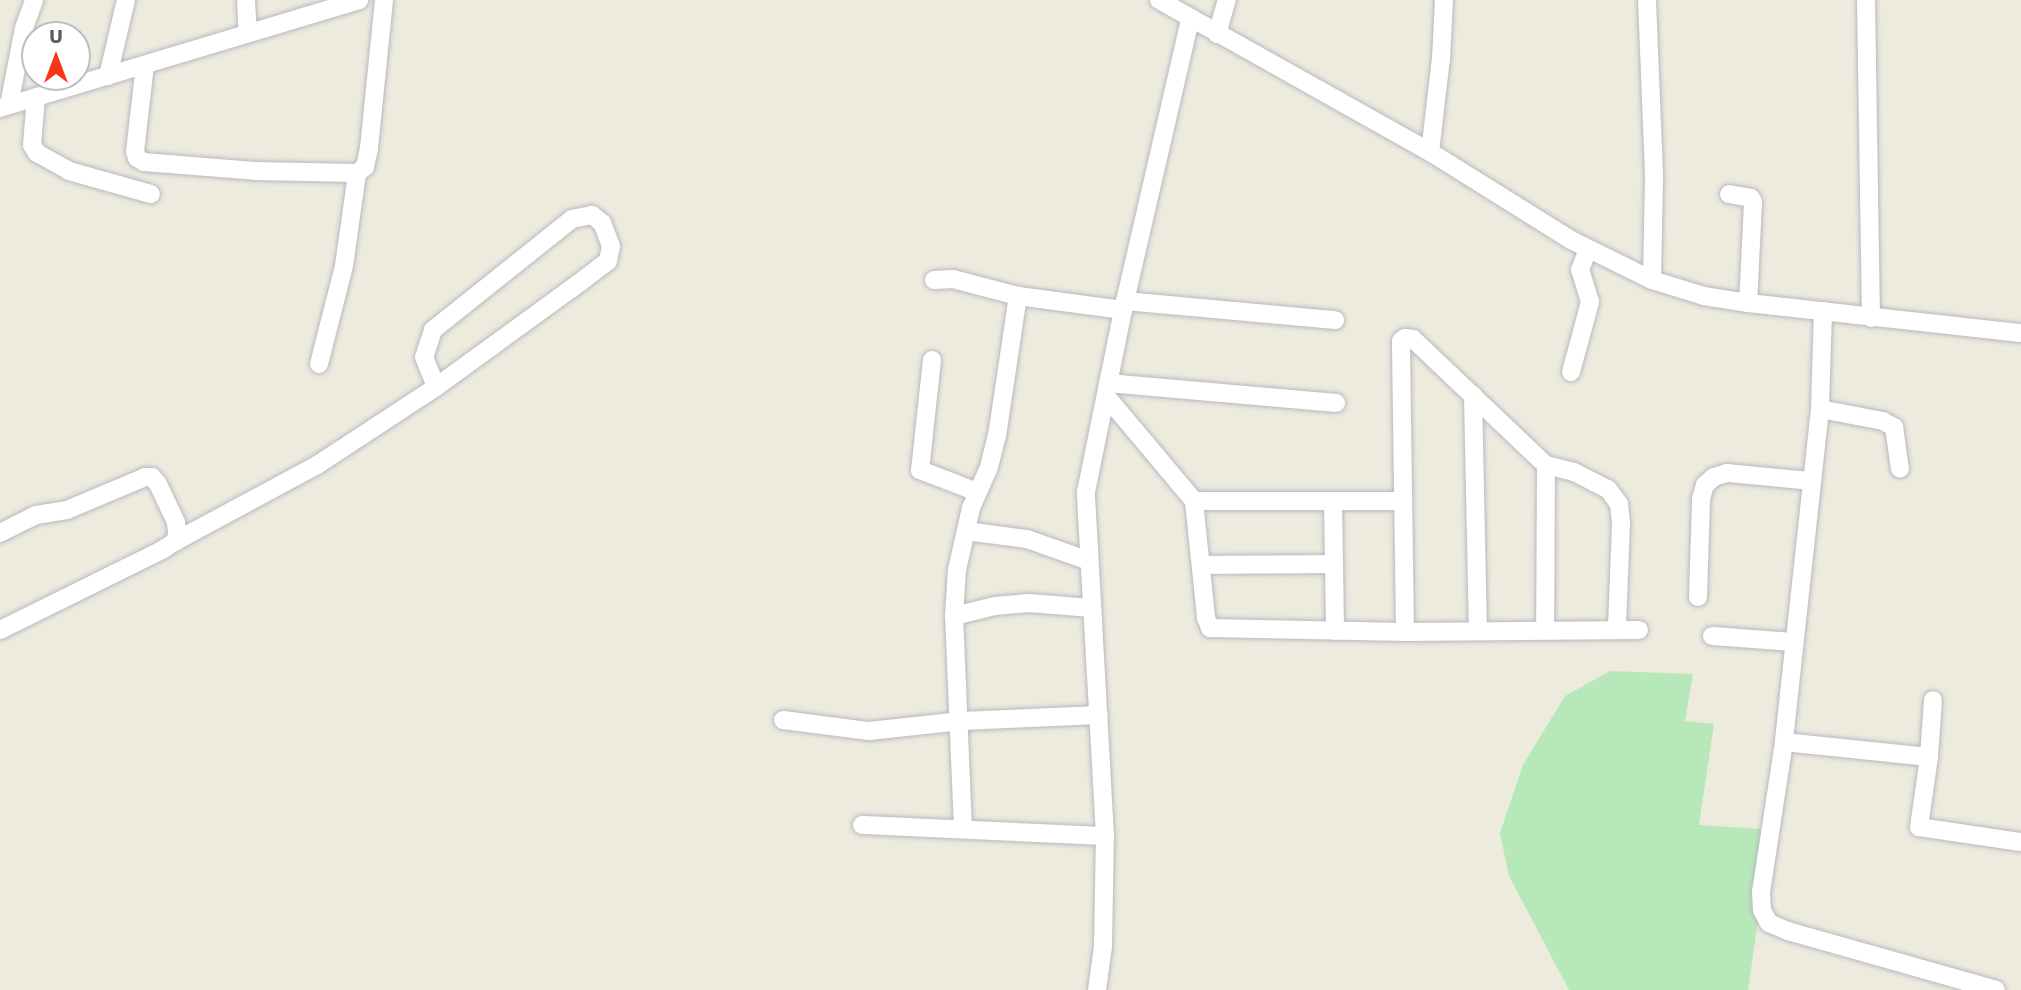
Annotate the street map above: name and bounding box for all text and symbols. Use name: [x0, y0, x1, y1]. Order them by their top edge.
north arrow: [21, 21, 91, 91]
text: U: [49, 25, 63, 48]

